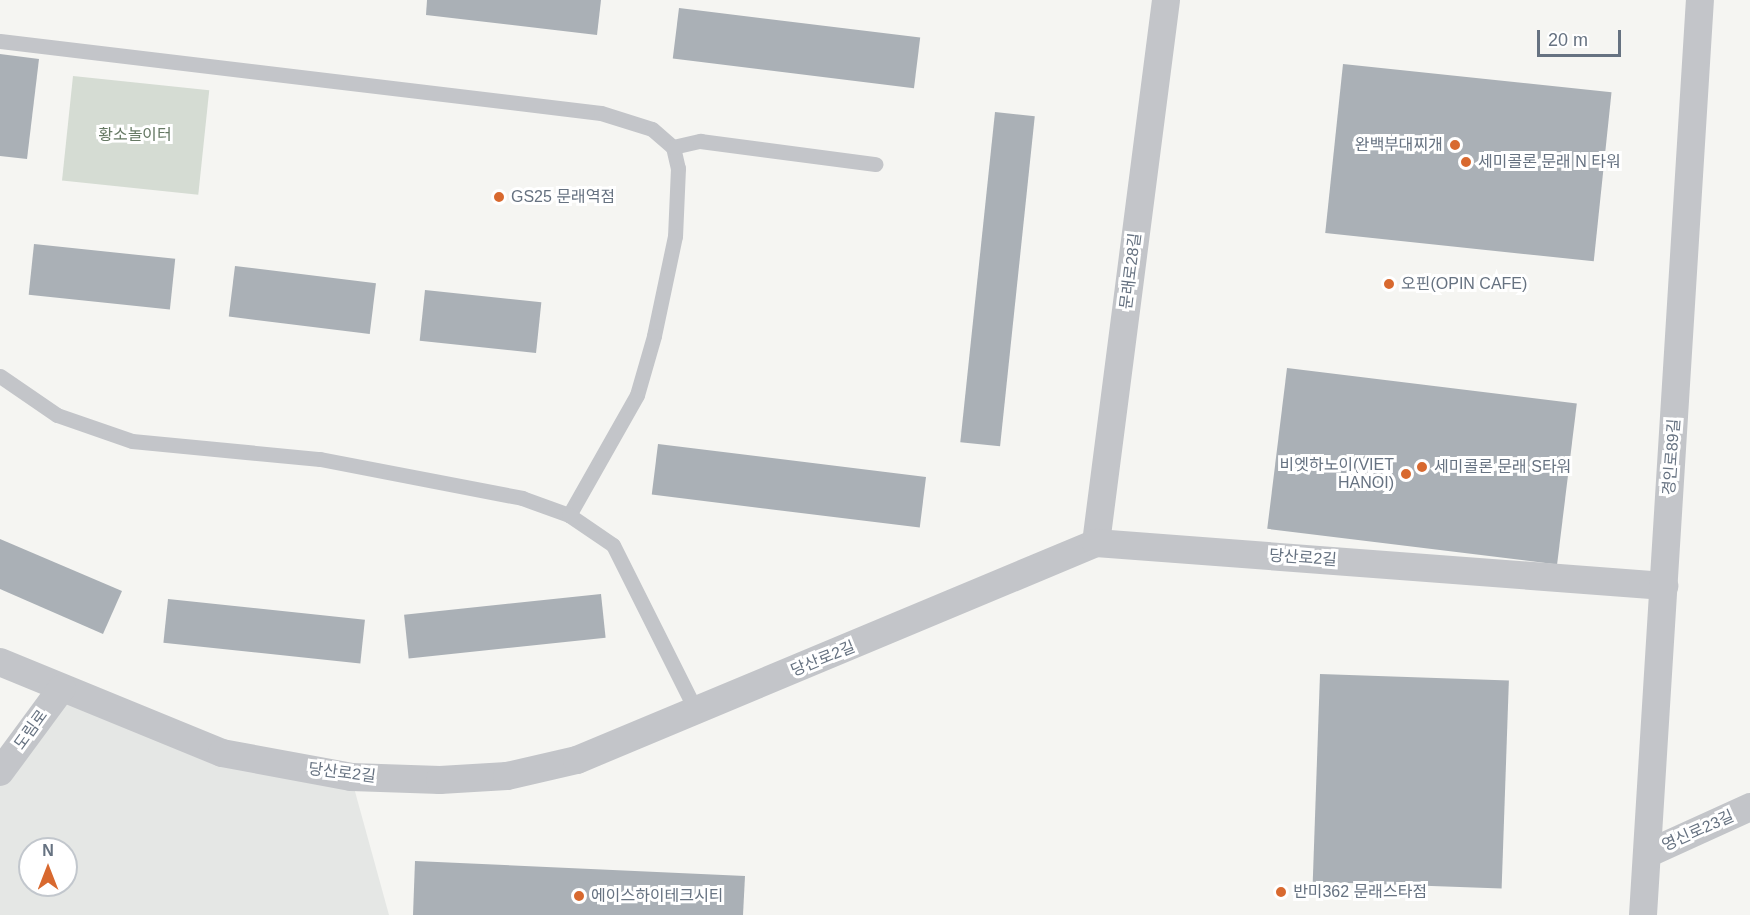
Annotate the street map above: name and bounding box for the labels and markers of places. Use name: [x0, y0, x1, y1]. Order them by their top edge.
place label: 완백부대찌개: [1355, 135, 1443, 155]
marker: 완백부대찌개: [1448, 138, 1462, 152]
place label: 세미콜론 문래 N 타워: [1478, 152, 1621, 172]
marker: 세미콜론 문래 N 타워: [1459, 155, 1473, 169]
place label: GS25 문래역점: [511, 187, 615, 207]
marker: GS25 문래역점: [492, 190, 506, 204]
place label: 오핀(OPIN CAFE): [1401, 274, 1527, 294]
marker: 오핀(OPIN CAFE): [1382, 277, 1396, 291]
place label: 비엣하노이(VIET HANOI): [1280, 455, 1394, 493]
place label: 세미콜론 문래 S타워: [1434, 457, 1571, 477]
marker: 세미콜론 문래 S타워: [1415, 460, 1429, 474]
marker: 비엣하노이(VIET HANOI): [1399, 467, 1413, 481]
place label: 반미362 문래스타점: [1293, 882, 1427, 902]
marker: 반미362 문래스타점: [1274, 885, 1288, 899]
place label: 에이스하이테크시티: [591, 886, 723, 906]
marker: 에이스하이테크시티: [572, 889, 586, 903]

